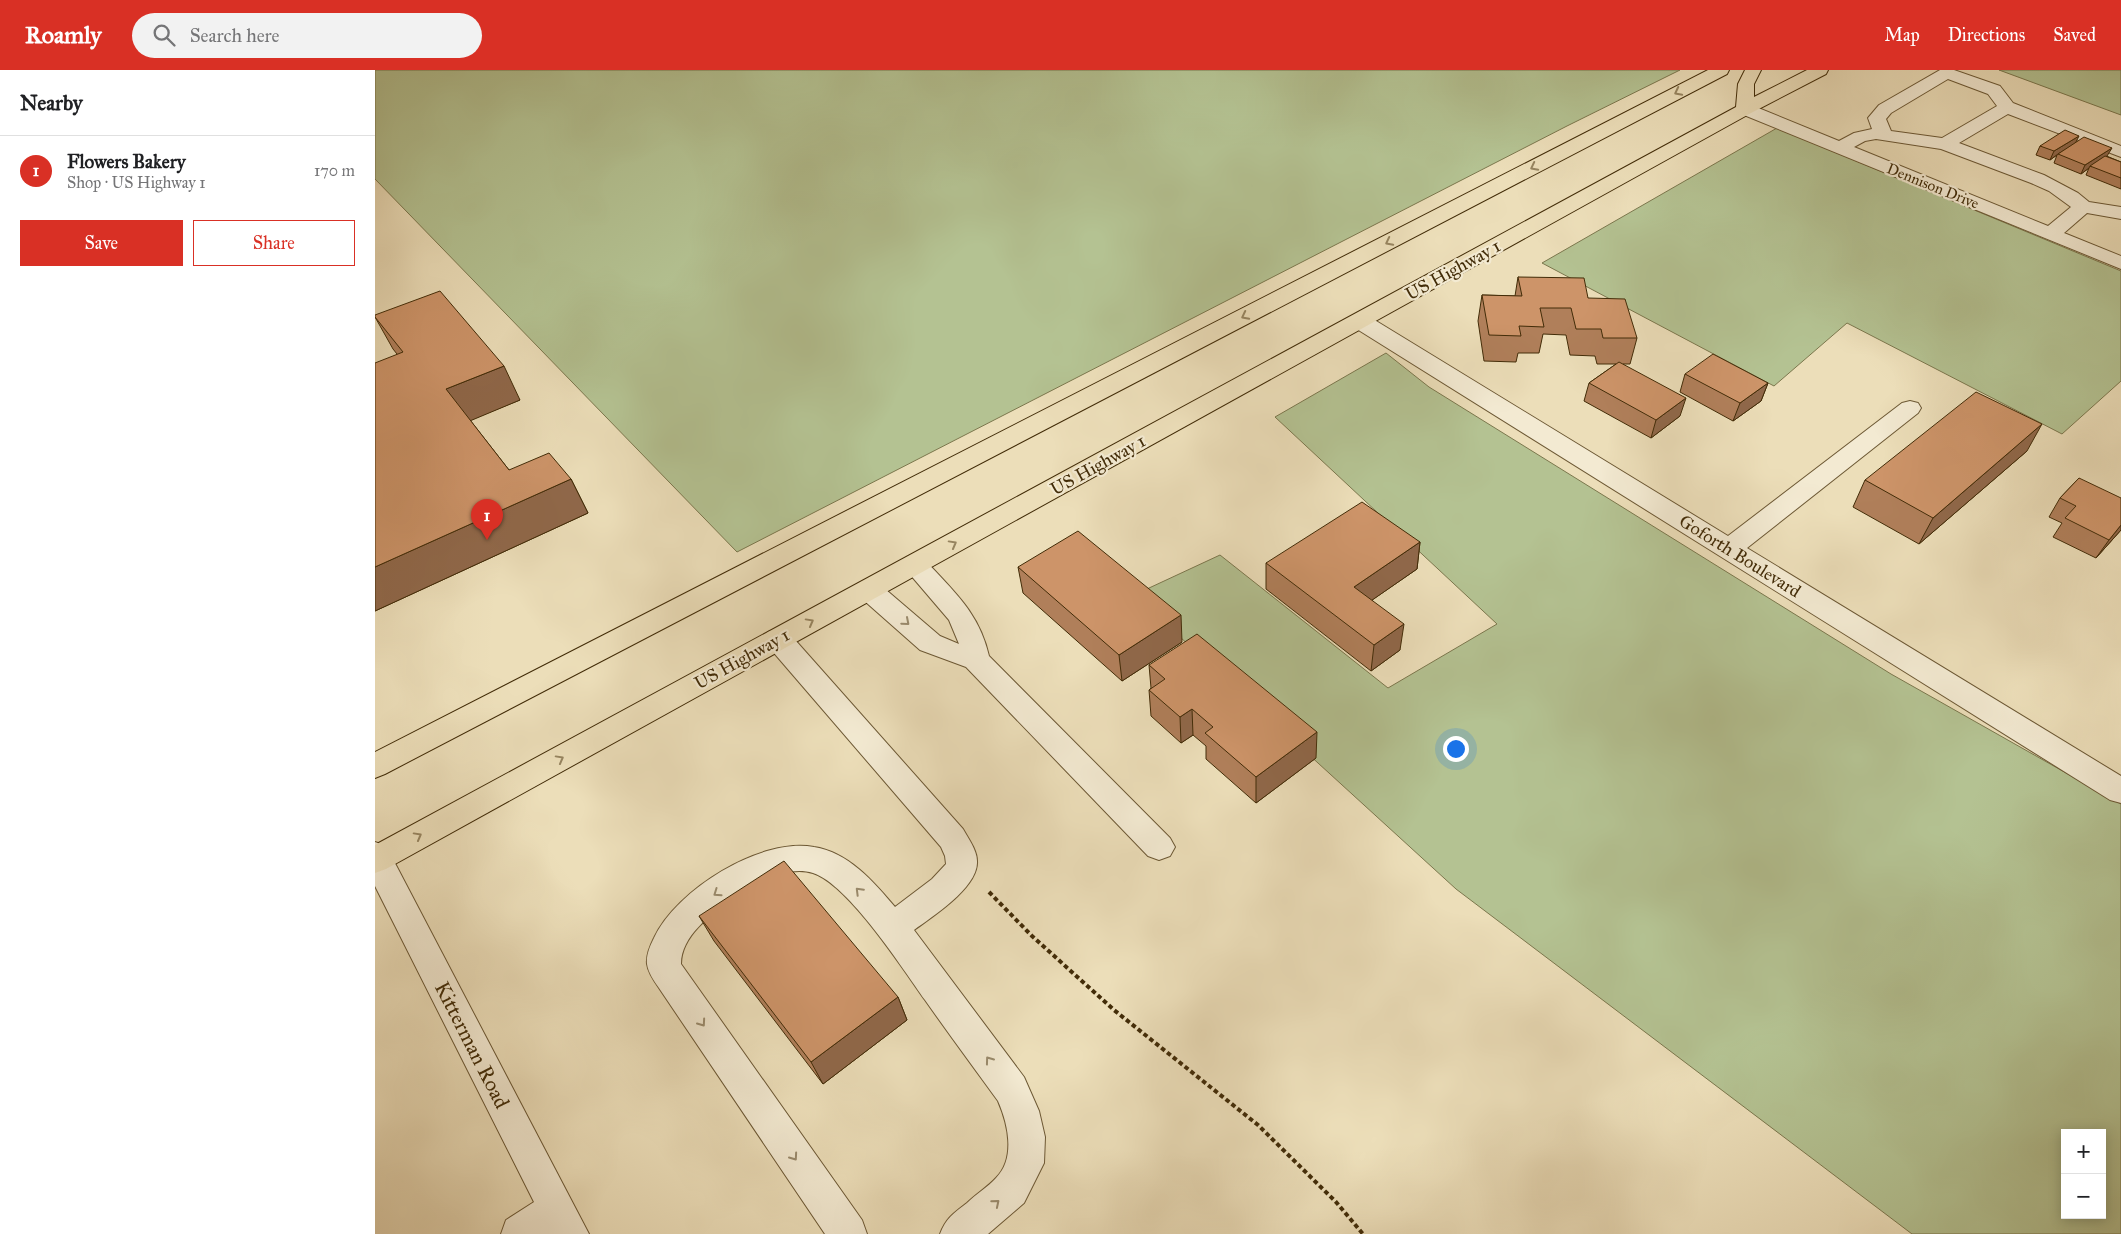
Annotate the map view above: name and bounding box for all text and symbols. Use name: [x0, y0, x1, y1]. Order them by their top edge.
search box: [132, 13, 482, 58]
text: Roamly: [25, 20, 102, 50]
icon: search: [150, 21, 178, 49]
text: Search here: [190, 24, 280, 47]
text: Map: [1884, 24, 1920, 46]
text: Directions: [1948, 24, 2025, 46]
text: Saved: [2053, 24, 2096, 46]
one-way arrow: [1674, 86, 1683, 96]
text: Nearby: [20, 90, 83, 116]
text: Flowers Bakery: [67, 150, 186, 173]
street label: Dennison Drive: [1884, 159, 1982, 213]
text: 1: [33, 161, 39, 180]
text: 170 m: [314, 161, 355, 180]
one-way arrow: [1530, 161, 1539, 171]
text: Shop · US Highway 1: [67, 173, 205, 192]
button: Save: [20, 220, 183, 266]
button: Share: [193, 220, 355, 266]
street label: US Highway 1: [1401, 235, 1505, 306]
one-way arrow: [1385, 236, 1394, 246]
one-way arrow: [1241, 310, 1250, 320]
street label: US Highway 1: [1046, 430, 1150, 501]
pin: 1: [471, 499, 503, 540]
street label: Goforth Boulevard: [1675, 510, 1805, 602]
one-way arrow: [948, 540, 957, 550]
one-way arrow: [900, 616, 909, 625]
one-way arrow: [805, 618, 814, 628]
street label: US Highway 1: [690, 624, 794, 695]
your location: [1443, 736, 1469, 762]
one-way arrow: [555, 755, 564, 765]
one-way arrow: [412, 833, 421, 843]
one-way arrow: [714, 888, 723, 896]
one-way arrow: [856, 888, 865, 897]
street label: Kitterman Road: [429, 977, 515, 1113]
one-way arrow: [696, 1017, 705, 1027]
one-way arrow: [986, 1056, 995, 1066]
map controls: [2061, 1129, 2106, 1219]
button: +: [2061, 1129, 2106, 1174]
one-way arrow: [788, 1151, 797, 1160]
button: −: [2061, 1174, 2106, 1219]
one-way arrow: [990, 1200, 999, 1208]

